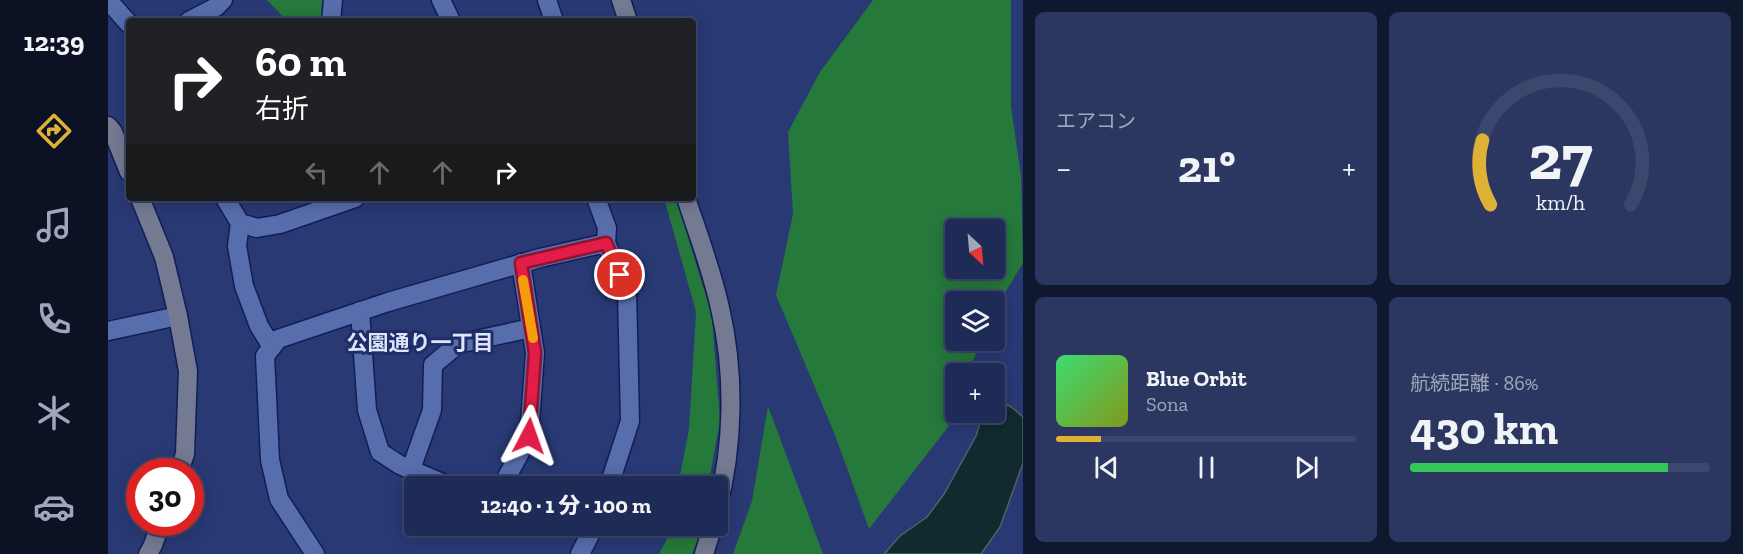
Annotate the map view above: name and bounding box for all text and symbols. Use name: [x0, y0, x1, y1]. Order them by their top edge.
text: 12:39: [24, 26, 84, 58]
text: 60 m: [255, 36, 346, 87]
icon: right: [156, 42, 234, 120]
text: 右折: [255, 93, 309, 125]
text: エアコン: [1056, 109, 1136, 133]
icon: directions: [33, 110, 75, 152]
text: 27: [1528, 120, 1592, 195]
text: 21°: [1178, 140, 1236, 194]
text: −: [1056, 148, 1071, 187]
text: +: [1342, 148, 1356, 187]
icon: left: [300, 156, 333, 189]
icon: ahead: [363, 156, 396, 189]
icon: ahead: [426, 156, 459, 189]
icon: right: [489, 156, 522, 189]
text: km/h: [1536, 191, 1584, 216]
icon: music: [33, 204, 75, 246]
north arrow: [945, 219, 1005, 279]
map controls: [945, 219, 1005, 423]
pin: [594, 249, 645, 300]
icon: arrive: [603, 258, 636, 291]
button: layers: [945, 291, 1005, 351]
icon: phone: [33, 298, 75, 340]
district label: 公園通り一丁目: [347, 330, 494, 355]
button: +: [945, 363, 1005, 423]
text: Blue Orbit: [1146, 365, 1246, 392]
text: 航続距離 · 86%: [1410, 371, 1539, 395]
icon: climate: [33, 392, 75, 434]
text: Sona: [1146, 392, 1188, 416]
text: 430 km: [1410, 402, 1558, 456]
position arrow: [497, 404, 561, 468]
icon: previous: [1090, 451, 1123, 484]
icon: pause: [1190, 451, 1223, 484]
icon: next: [1290, 451, 1323, 484]
speed limit sign: 30: [126, 458, 204, 536]
icon: car: [33, 486, 75, 528]
text: 12:40 · 1 分 · 100 m: [481, 492, 651, 519]

